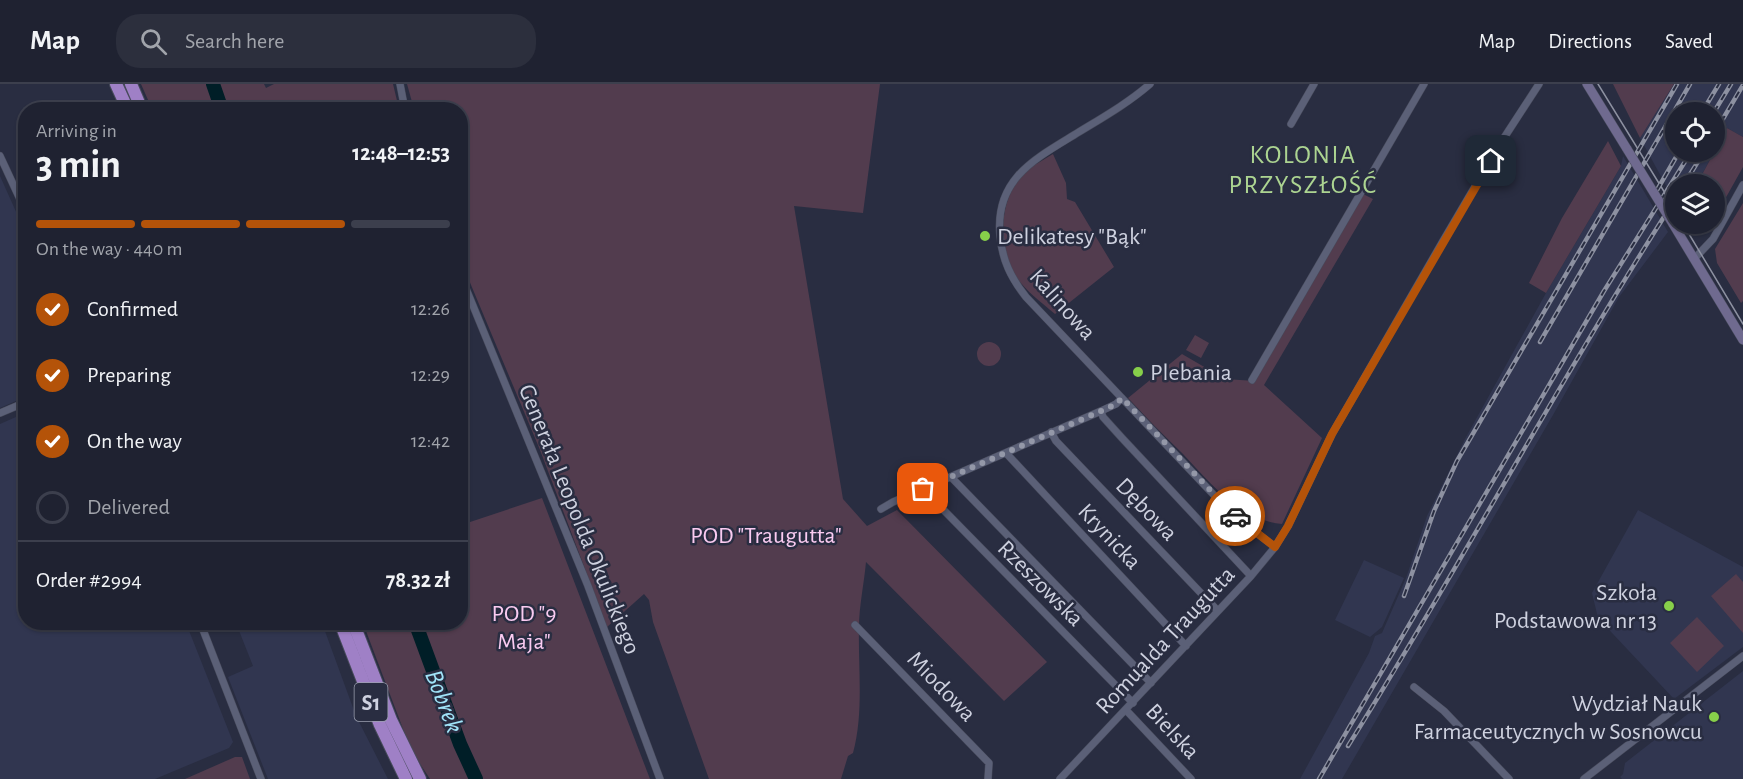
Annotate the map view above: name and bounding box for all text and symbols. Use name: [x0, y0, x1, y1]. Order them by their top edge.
search box: [116, 14, 536, 68]
icon: search: [137, 25, 170, 58]
text: Map: [30, 27, 80, 55]
text: Search here: [185, 30, 284, 52]
text: Map: [1479, 31, 1515, 52]
text: Directions: [1548, 31, 1632, 52]
text: Saved: [1665, 31, 1713, 52]
map controls: [1665, 102, 1725, 234]
button: locate: [1665, 102, 1725, 162]
text: Arriving in: [36, 121, 117, 141]
pin: [1465, 135, 1516, 186]
text: 12:48–12:53: [352, 142, 450, 164]
district label: KOLONIA PRZYSZŁOŚĆ: [1229, 142, 1377, 198]
icon: home: [1474, 144, 1507, 177]
text: 3 min: [36, 146, 121, 185]
button: layers: [1665, 174, 1725, 234]
place label: Delikatesy "Bąk": [997, 225, 1147, 249]
marker: Delikatesy "Bąk": [978, 229, 992, 243]
text: On the way · 440 m: [36, 239, 183, 259]
street label: Kalinowa: [1024, 265, 1100, 345]
icon: check: [36, 293, 69, 326]
text: Confirmed: [87, 298, 178, 320]
text: 12:26: [411, 299, 450, 319]
icon: check: [36, 359, 69, 392]
place label: Plebania: [1150, 361, 1232, 385]
text: Preparing: [87, 364, 171, 386]
text: 12:29: [411, 365, 450, 385]
marker: Plebania: [1131, 365, 1145, 379]
street label: Generała Leopolda Okulickiego: [514, 381, 644, 658]
icon: check: [36, 425, 69, 458]
text: On the way: [87, 430, 182, 452]
text: 12:42: [411, 431, 450, 451]
pin: [897, 463, 948, 514]
icon: bag: [906, 472, 939, 505]
street label: Dębowa: [1111, 474, 1182, 546]
courier: [1205, 486, 1265, 546]
text: Delivered: [87, 496, 170, 518]
street label: Krynicka: [1073, 499, 1145, 574]
icon: car: [1219, 500, 1252, 533]
park label: POD "Traugutta": [690, 524, 842, 548]
street label: Rzeszowska: [993, 536, 1088, 631]
street label: Romualda Traugutta: [1092, 563, 1240, 719]
text: Order #2994: [36, 569, 142, 591]
text: 78.32 zł: [386, 569, 450, 591]
place label: Szkoła Podstawowa nr 13: [1494, 581, 1657, 633]
marker: Szkoła Podstawowa nr 13: [1662, 599, 1676, 613]
park label: POD "9 Maja": [491, 602, 557, 654]
street label: Miodowa: [902, 647, 980, 726]
water label: Bobrek: [420, 666, 468, 737]
road number: S1: [354, 683, 388, 721]
place label: Wydział Nauk Farmaceutycznych w Sosnowcu: [1414, 692, 1702, 744]
street label: Bielska: [1141, 699, 1204, 764]
marker: Wydział Nauk Farmaceutycznych w Sosnowcu: [1707, 710, 1721, 724]

